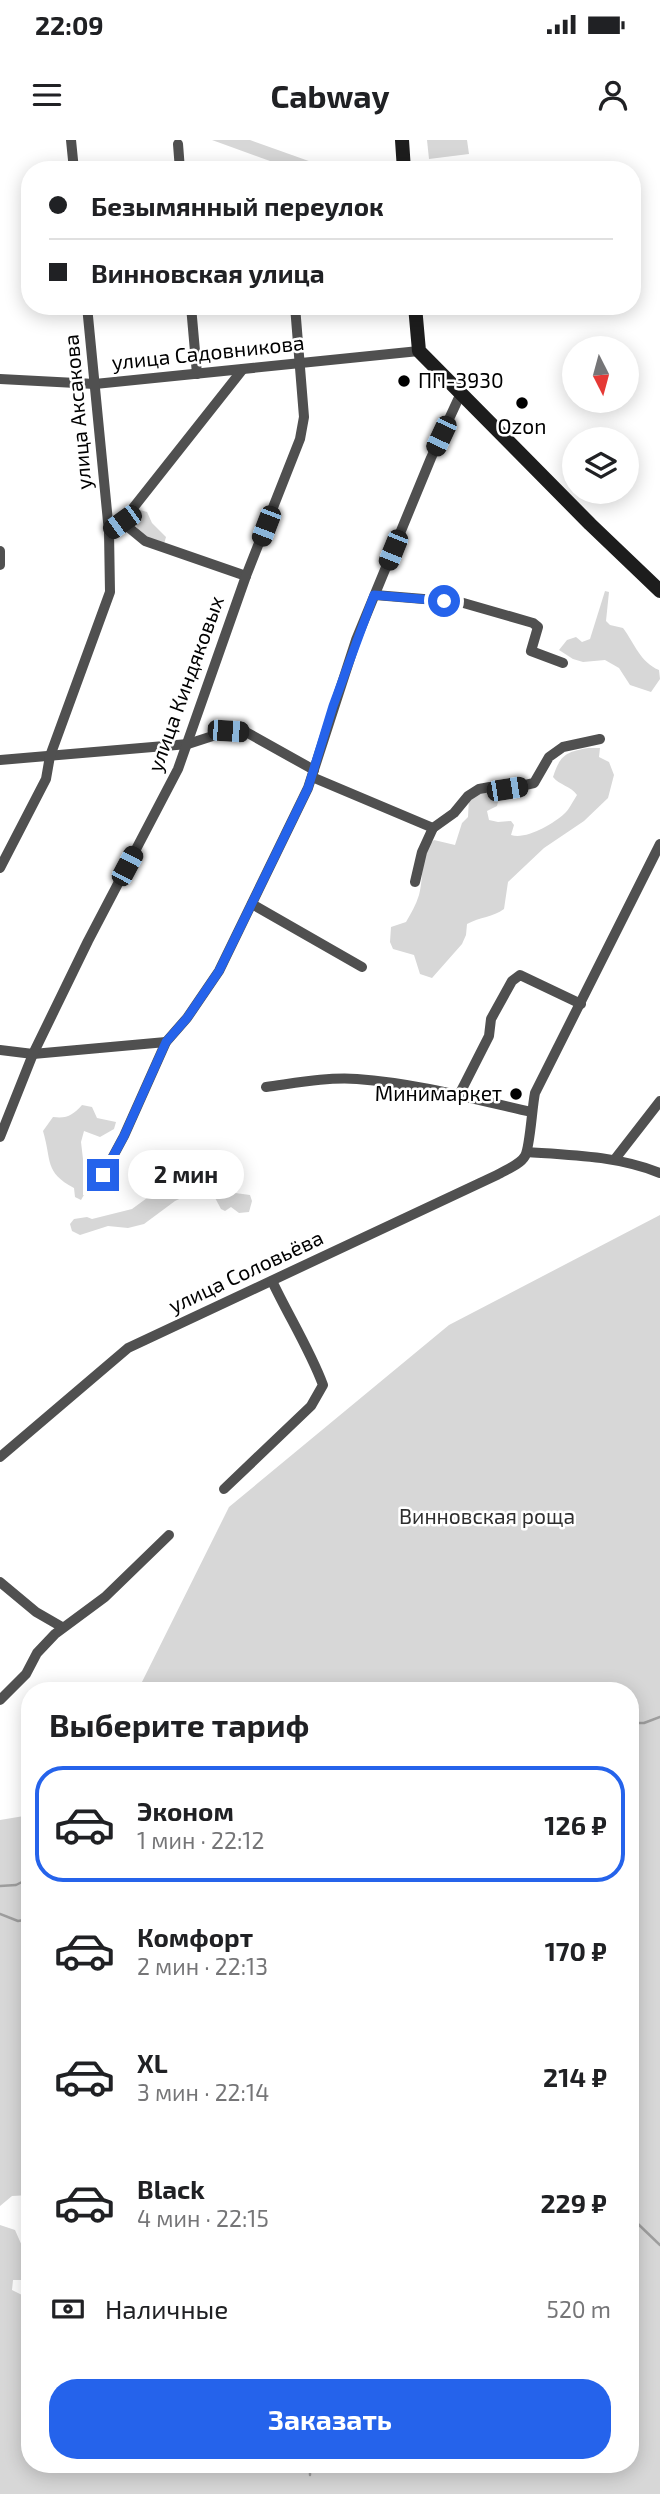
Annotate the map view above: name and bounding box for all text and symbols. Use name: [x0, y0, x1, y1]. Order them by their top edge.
text: 22:09: [35, 9, 104, 40]
icon: menu: [28, 76, 66, 114]
text: Cabway: [270, 76, 390, 114]
icon: person: [594, 76, 632, 114]
text: Безымянный переулок: [91, 190, 384, 221]
text: Винновская улица: [91, 257, 325, 288]
street label: улица Садовникова: [110, 329, 306, 375]
street label: улица Аксакова: [57, 333, 97, 491]
north arrow: [562, 336, 639, 413]
map controls: [562, 336, 639, 504]
place label: ПП-3930: [418, 367, 504, 392]
marker: ПП-3930: [396, 373, 412, 389]
marker: Ozon: [514, 395, 530, 411]
car: [423, 413, 460, 459]
place label: Ozon: [498, 413, 546, 438]
button: layers: [562, 427, 639, 504]
car: [99, 501, 146, 543]
car: [249, 503, 284, 549]
car: [376, 527, 411, 573]
route start: [428, 585, 460, 617]
street label: улица Киндяковых: [141, 592, 229, 775]
car: [207, 719, 250, 743]
car: [485, 775, 530, 803]
car: [108, 843, 147, 889]
place label: Минимаркет: [375, 1080, 502, 1105]
marker: Минимаркет: [508, 1086, 524, 1102]
callout: 2 мин: [128, 1150, 243, 1200]
route end: [87, 1159, 119, 1191]
text: 2 мин: [154, 1160, 218, 1188]
street label: улица Соловьёва: [164, 1224, 327, 1318]
park label: Винновская роща: [399, 1503, 575, 1528]
text: Выберите тариф: [49, 1705, 309, 1743]
icon: car: [53, 1793, 116, 1856]
text: Эконом: [137, 1795, 234, 1826]
text: 126 ₽: [544, 1809, 607, 1840]
text: 1 мин · 22:12: [137, 1826, 264, 1854]
icon: car: [53, 1919, 116, 1982]
text: Комфорт: [137, 1921, 253, 1952]
text: 170 ₽: [545, 1935, 607, 1966]
text: 2 мин · 22:13: [137, 1952, 268, 1980]
icon: car: [53, 2045, 116, 2108]
text: XL: [137, 2047, 168, 2078]
text: 214 ₽: [543, 2061, 607, 2092]
text: 3 мин · 22:14: [137, 2078, 269, 2106]
icon: car: [53, 2171, 116, 2234]
text: Black: [137, 2173, 205, 2204]
text: 229 ₽: [540, 2187, 607, 2218]
text: 4 мин · 22:15: [137, 2204, 269, 2232]
icon: cash: [49, 2290, 87, 2328]
text: Наличные: [105, 2293, 228, 2324]
text: 520 m: [547, 2295, 611, 2323]
button: Заказать: [49, 2379, 611, 2459]

